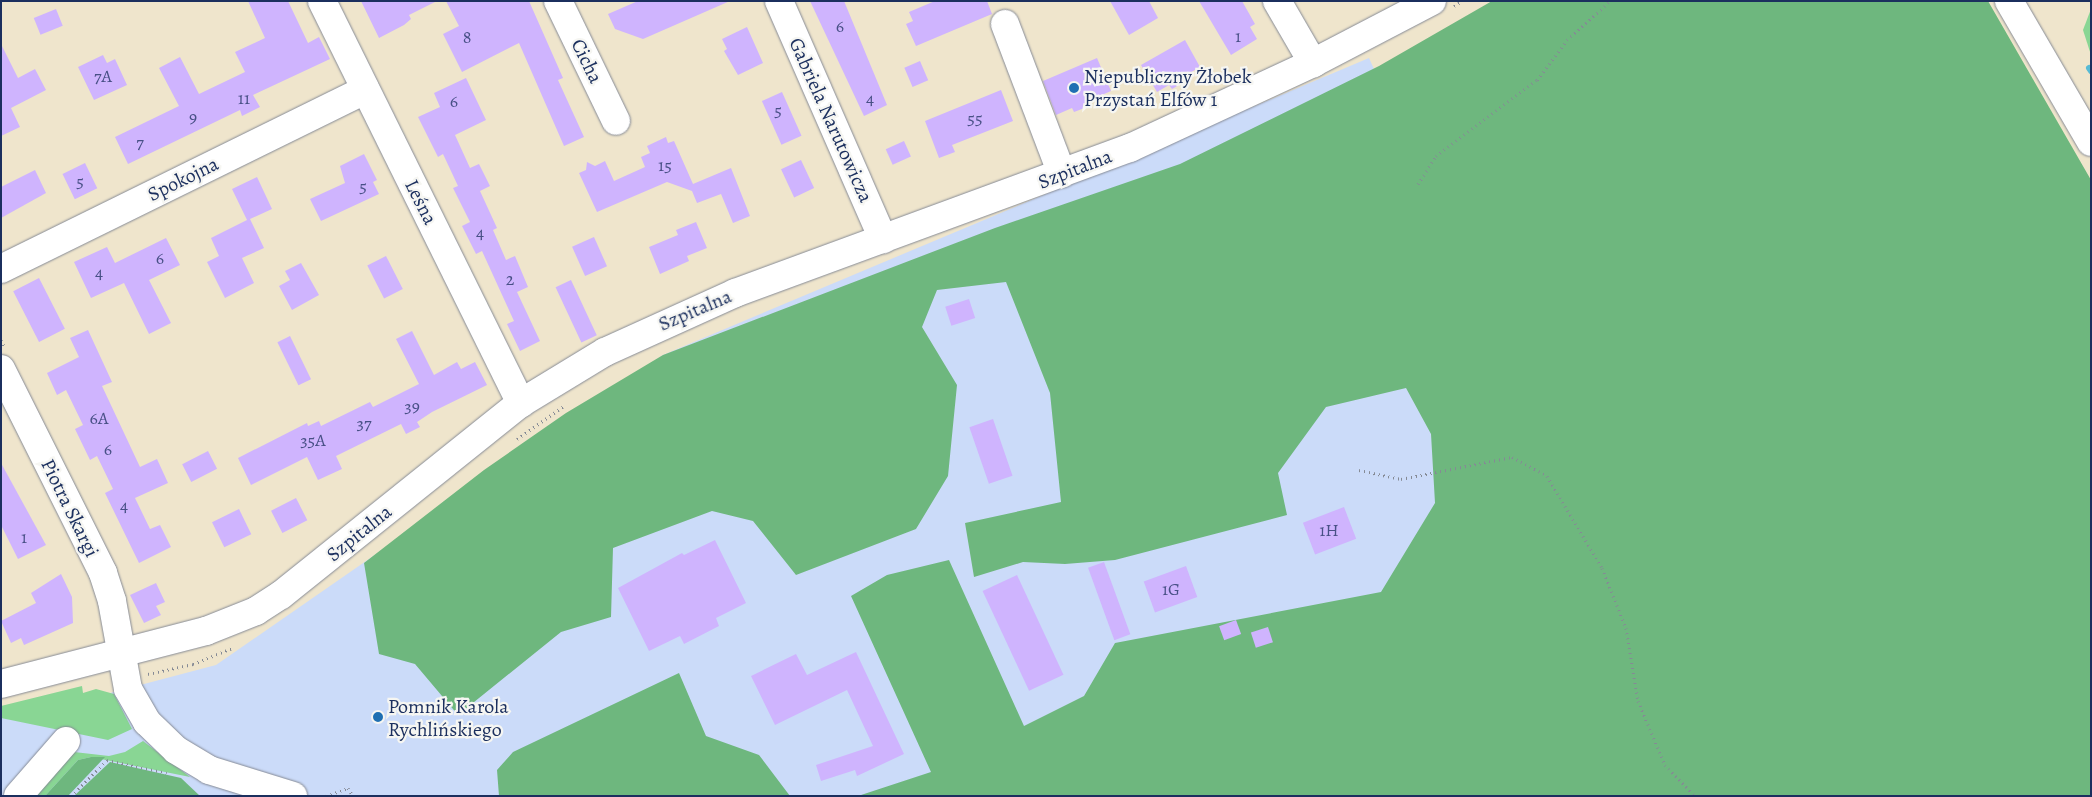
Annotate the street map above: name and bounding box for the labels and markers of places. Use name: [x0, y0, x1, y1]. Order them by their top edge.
place label: Niepubliczny Żłobek Przystań Elfów 1: [1084, 64, 1252, 111]
marker: Niepubliczny Żłobek Przystań Elfów 1: [1068, 82, 1080, 94]
place label: Pomnik Karola Rychlińskiego: [388, 694, 509, 741]
marker: Pomnik Karola Rychlińskiego: [372, 711, 384, 723]

